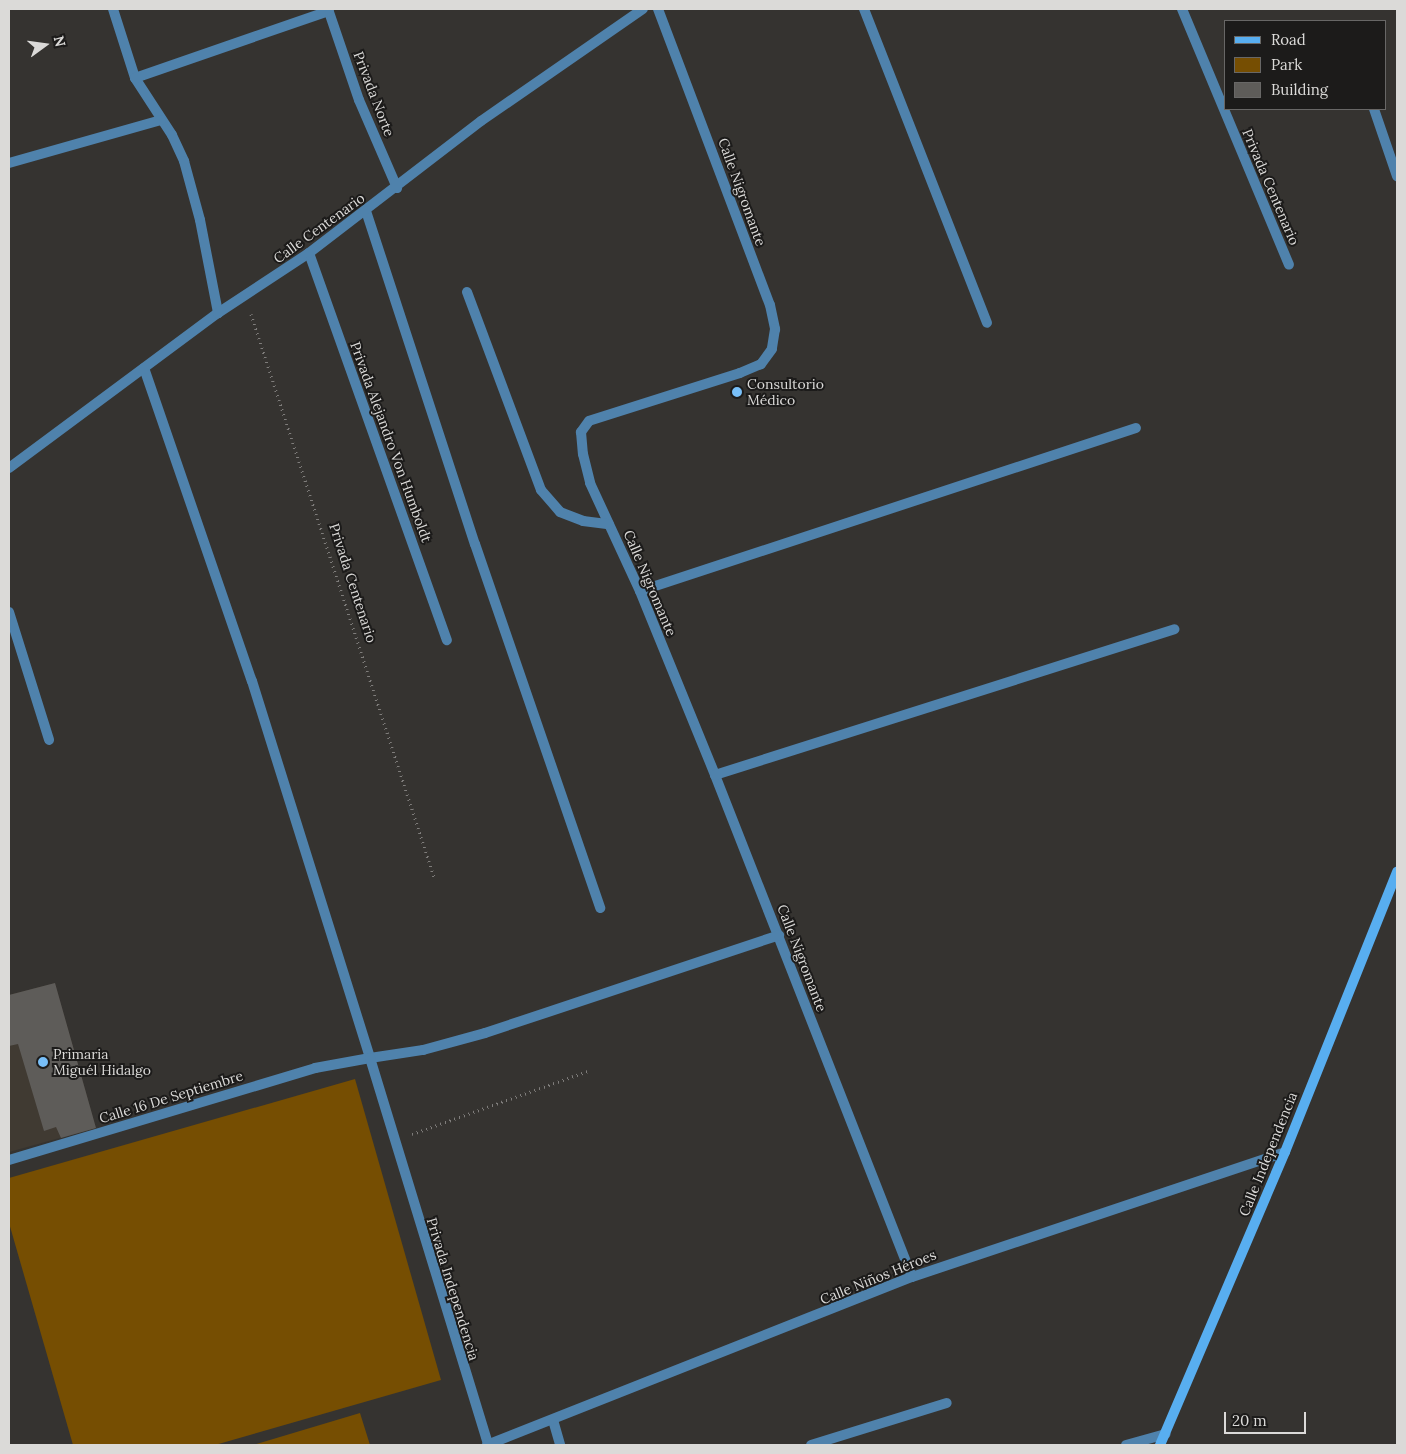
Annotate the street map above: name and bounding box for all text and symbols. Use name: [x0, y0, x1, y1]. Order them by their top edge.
north arrow: [20, 20, 70, 70]
legend: [1224, 20, 1386, 110]
text: Road: [1271, 30, 1306, 49]
text: N: [50, 34, 70, 49]
street label: Privada Norte: [350, 49, 398, 139]
text: Park: [1271, 55, 1302, 74]
text: Building: [1271, 80, 1328, 99]
street label: Privada Centenario: [1239, 126, 1303, 248]
street label: Calle Nigromante: [715, 136, 769, 248]
street label: Calle Centenario: [270, 189, 368, 267]
street label: Privada Alejandro Von Humboldt: [347, 340, 435, 544]
place label: Consultorio Médico: [747, 376, 824, 408]
marker: Consultorio Médico: [731, 386, 743, 398]
street label: Privada Centenario: [326, 521, 380, 645]
street label: Calle Nigromante: [620, 527, 680, 639]
street label: Calle Nigromante: [774, 902, 830, 1014]
place label: Primaria Miguél Hidalgo: [53, 1046, 151, 1078]
marker: Primaria Miguél Hidalgo: [37, 1056, 49, 1068]
street label: Calle 16 De Septiembre: [97, 1067, 245, 1127]
street label: Calle Independencia: [1235, 1089, 1301, 1219]
street label: Privada Independencia: [423, 1216, 483, 1362]
street label: Calle Niños Héroes: [817, 1246, 939, 1308]
scale bar: [1226, 1402, 1308, 1434]
text: 20 m: [1232, 1411, 1267, 1430]

